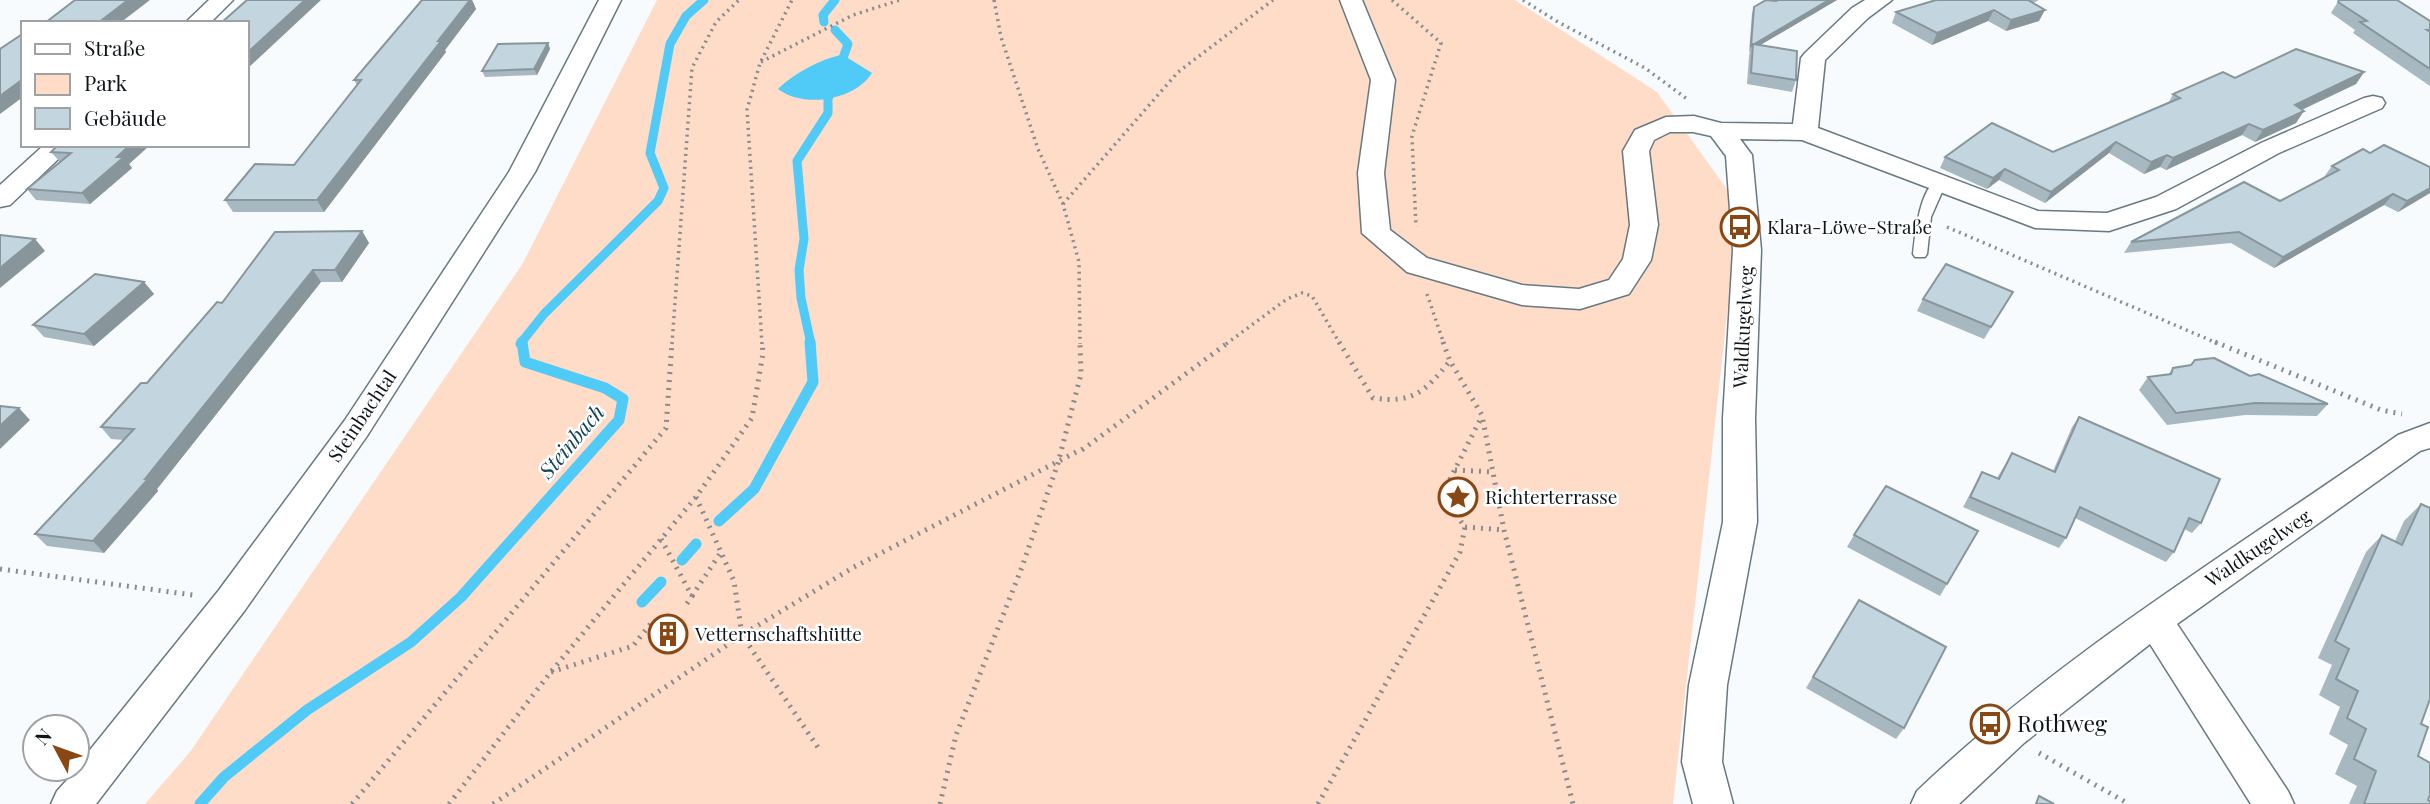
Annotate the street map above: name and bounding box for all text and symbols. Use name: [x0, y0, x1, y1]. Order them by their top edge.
legend: [21, 21, 248, 147]
text: Straße: [84, 33, 145, 61]
text: Park: [84, 68, 128, 96]
text: Gebäude: [84, 103, 167, 131]
bus stop icon: Klara-Löwe-Straße: [1719, 206, 1761, 248]
place label: Klara-Löwe-Straße: [1767, 213, 1932, 239]
street label: Waldkugelweg: [1726, 265, 1758, 390]
street label: Steinbachtal: [321, 364, 402, 467]
water label: Steinbach: [531, 398, 610, 484]
place icon: Richterterrasse: [1437, 476, 1479, 518]
place label: Richterterrasse: [1485, 483, 1617, 509]
street label: Waldkugelweg: [2199, 502, 2315, 593]
building icon: Vetternschaftshütte: [647, 613, 689, 655]
place label: Vetternschaftshütte: [694, 620, 862, 646]
bus stop icon: Rothweg: [1969, 703, 2011, 745]
place label: Rothweg: [2017, 707, 2107, 738]
north arrow: [21, 713, 91, 783]
text: N: [28, 722, 57, 750]

